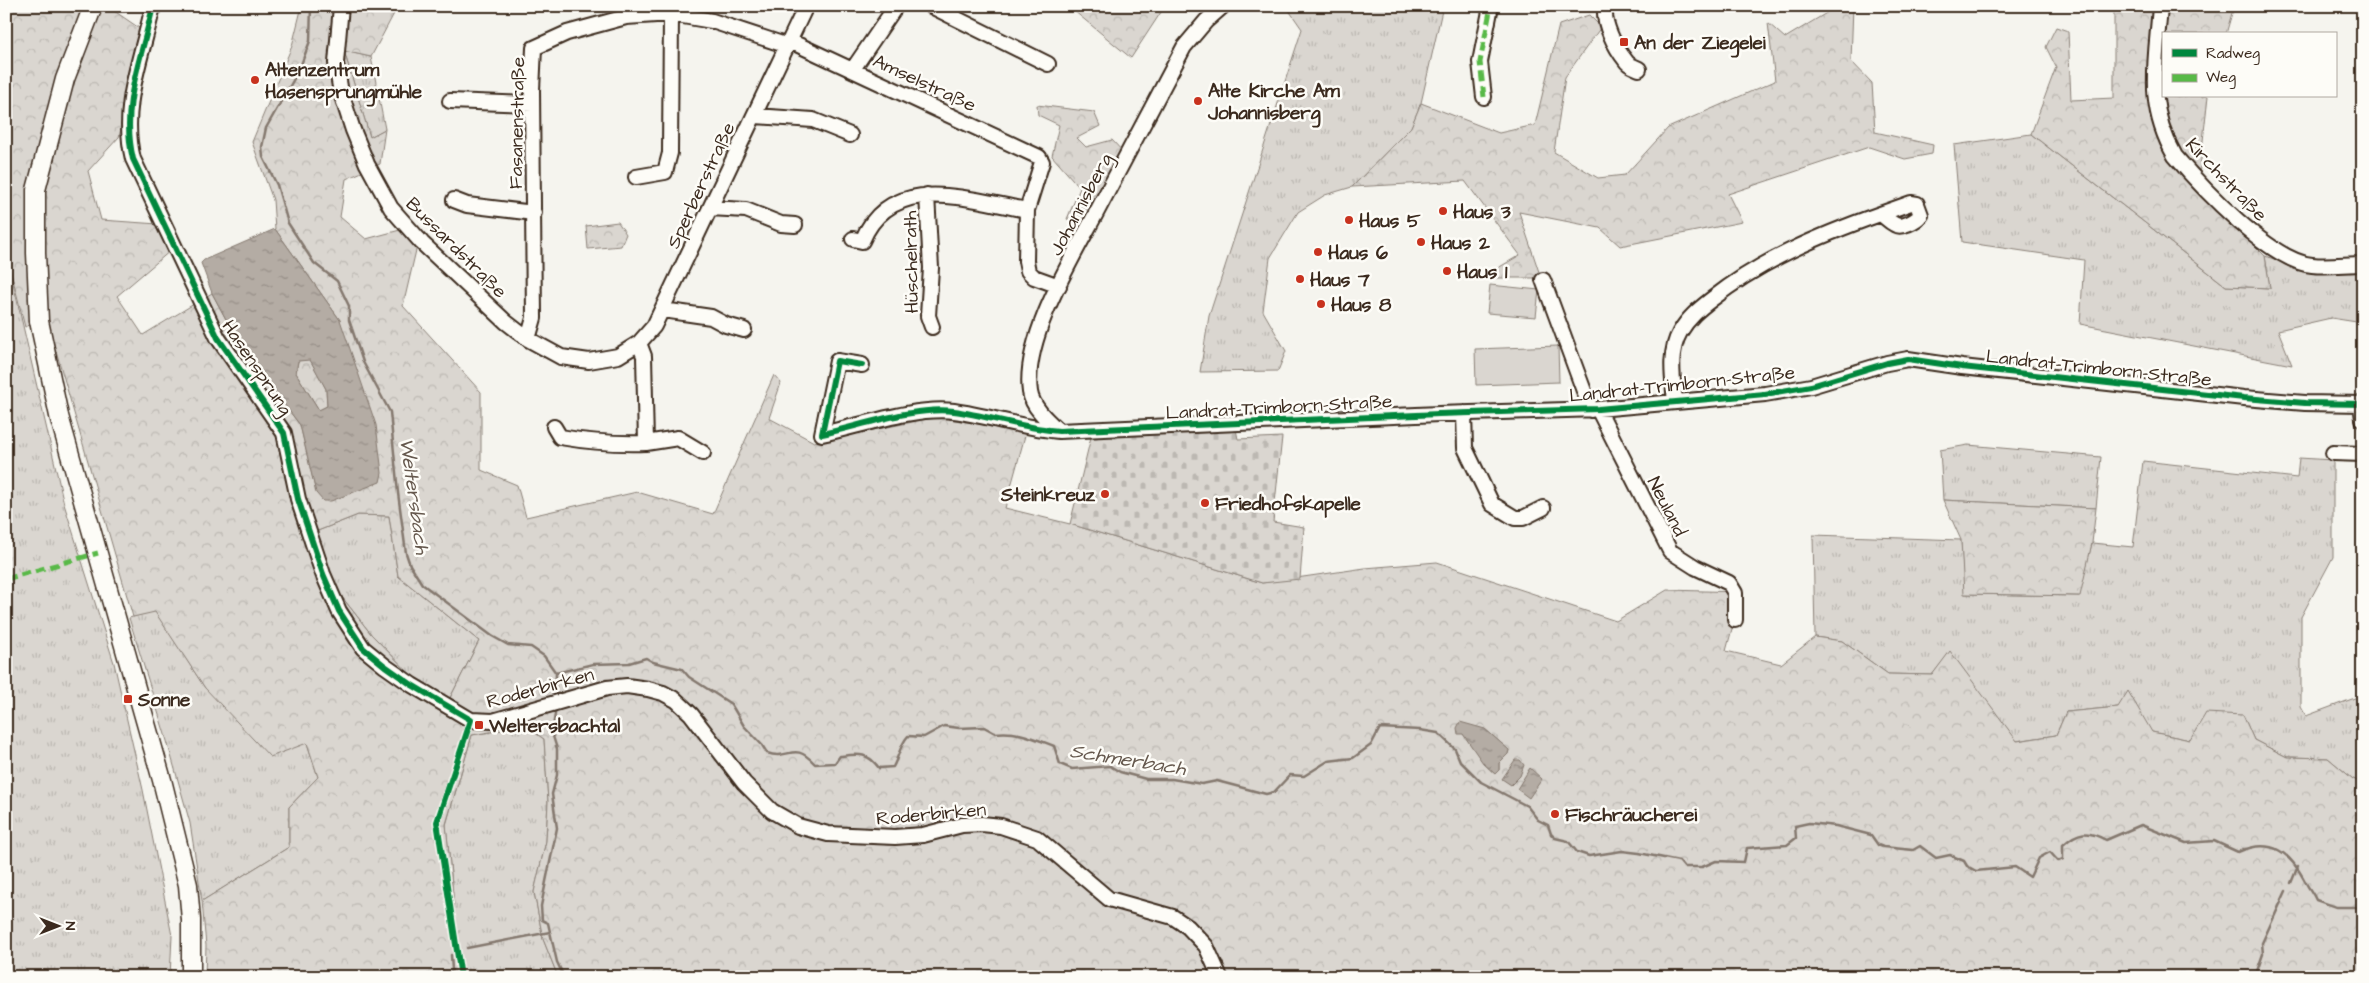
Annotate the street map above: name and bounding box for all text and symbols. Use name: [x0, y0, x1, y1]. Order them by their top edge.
place label: An der Ziegelei: [1634, 30, 1766, 58]
legend: [2162, 32, 2336, 98]
marker: An der Ziegelei: [1618, 36, 1630, 48]
text: Radweg: [2206, 43, 2260, 65]
street label: Amselstraße: [868, 48, 980, 119]
place label: Altenzentrum Hasensprungmühle: [265, 57, 423, 107]
street label: Fasanenstraße: [503, 57, 532, 189]
text: Weg: [2206, 67, 2236, 89]
marker: Altenzentrum Hasensprungmühle: [249, 74, 261, 86]
place label: Alte Kirche Am Johannisberg: [1207, 78, 1341, 128]
marker: Alte Kirche Am Johannisberg: [1192, 95, 1204, 107]
street label: Sperberstraße: [660, 118, 742, 253]
street label: Kirchstraße: [2179, 132, 2273, 228]
street label: Johannisberg: [1043, 149, 1121, 261]
street label: Bussardstraße: [399, 191, 513, 305]
place label: Haus 3: [1453, 199, 1511, 226]
marker: Haus 3: [1437, 205, 1449, 217]
place label: Haus 5: [1359, 208, 1421, 235]
street label: Hüschelrath: [897, 210, 926, 314]
marker: Haus 5: [1343, 214, 1355, 226]
place label: Haus 2: [1431, 230, 1490, 257]
marker: Haus 2: [1415, 236, 1427, 248]
place label: Haus 6: [1328, 240, 1388, 267]
marker: Haus 6: [1312, 246, 1324, 258]
place label: Haus 1: [1457, 259, 1508, 286]
marker: Haus 1: [1441, 265, 1453, 277]
place label: Haus 7: [1310, 267, 1370, 294]
marker: Haus 7: [1294, 273, 1306, 285]
place label: Haus 8: [1331, 292, 1392, 319]
marker: Haus 8: [1315, 298, 1327, 310]
street label: Hasensprung: [214, 315, 299, 422]
street label: Landrat-Trimborn-Straße: [1985, 343, 2213, 394]
street label: Landrat-Trimborn-Straße: [1568, 359, 1796, 410]
street label: Landrat-Trimborn-Straße: [1165, 388, 1393, 427]
water label: Weltersbach: [392, 436, 436, 557]
street label: Neuland: [1640, 472, 1693, 541]
place label: Steinkreuz: [1000, 482, 1096, 509]
marker: Steinkreuz: [1099, 488, 1111, 500]
place label: Friedhofskapelle: [1215, 491, 1362, 518]
marker: Friedhofskapelle: [1199, 497, 1211, 509]
street label: Roderbirken: [484, 661, 597, 716]
place label: Sonne: [137, 687, 191, 714]
marker: Sonne: [122, 693, 134, 705]
place label: Weltersbachtal: [488, 713, 620, 740]
marker: Weltersbachtal: [473, 719, 485, 731]
water label: Schmerbach: [1068, 737, 1189, 783]
street label: Roderbirken: [875, 796, 987, 833]
place label: Fischräucherei: [1565, 802, 1697, 829]
marker: Fischräucherei: [1549, 808, 1561, 820]
north arrow: [32, 900, 82, 950]
text: N: [60, 922, 80, 931]

